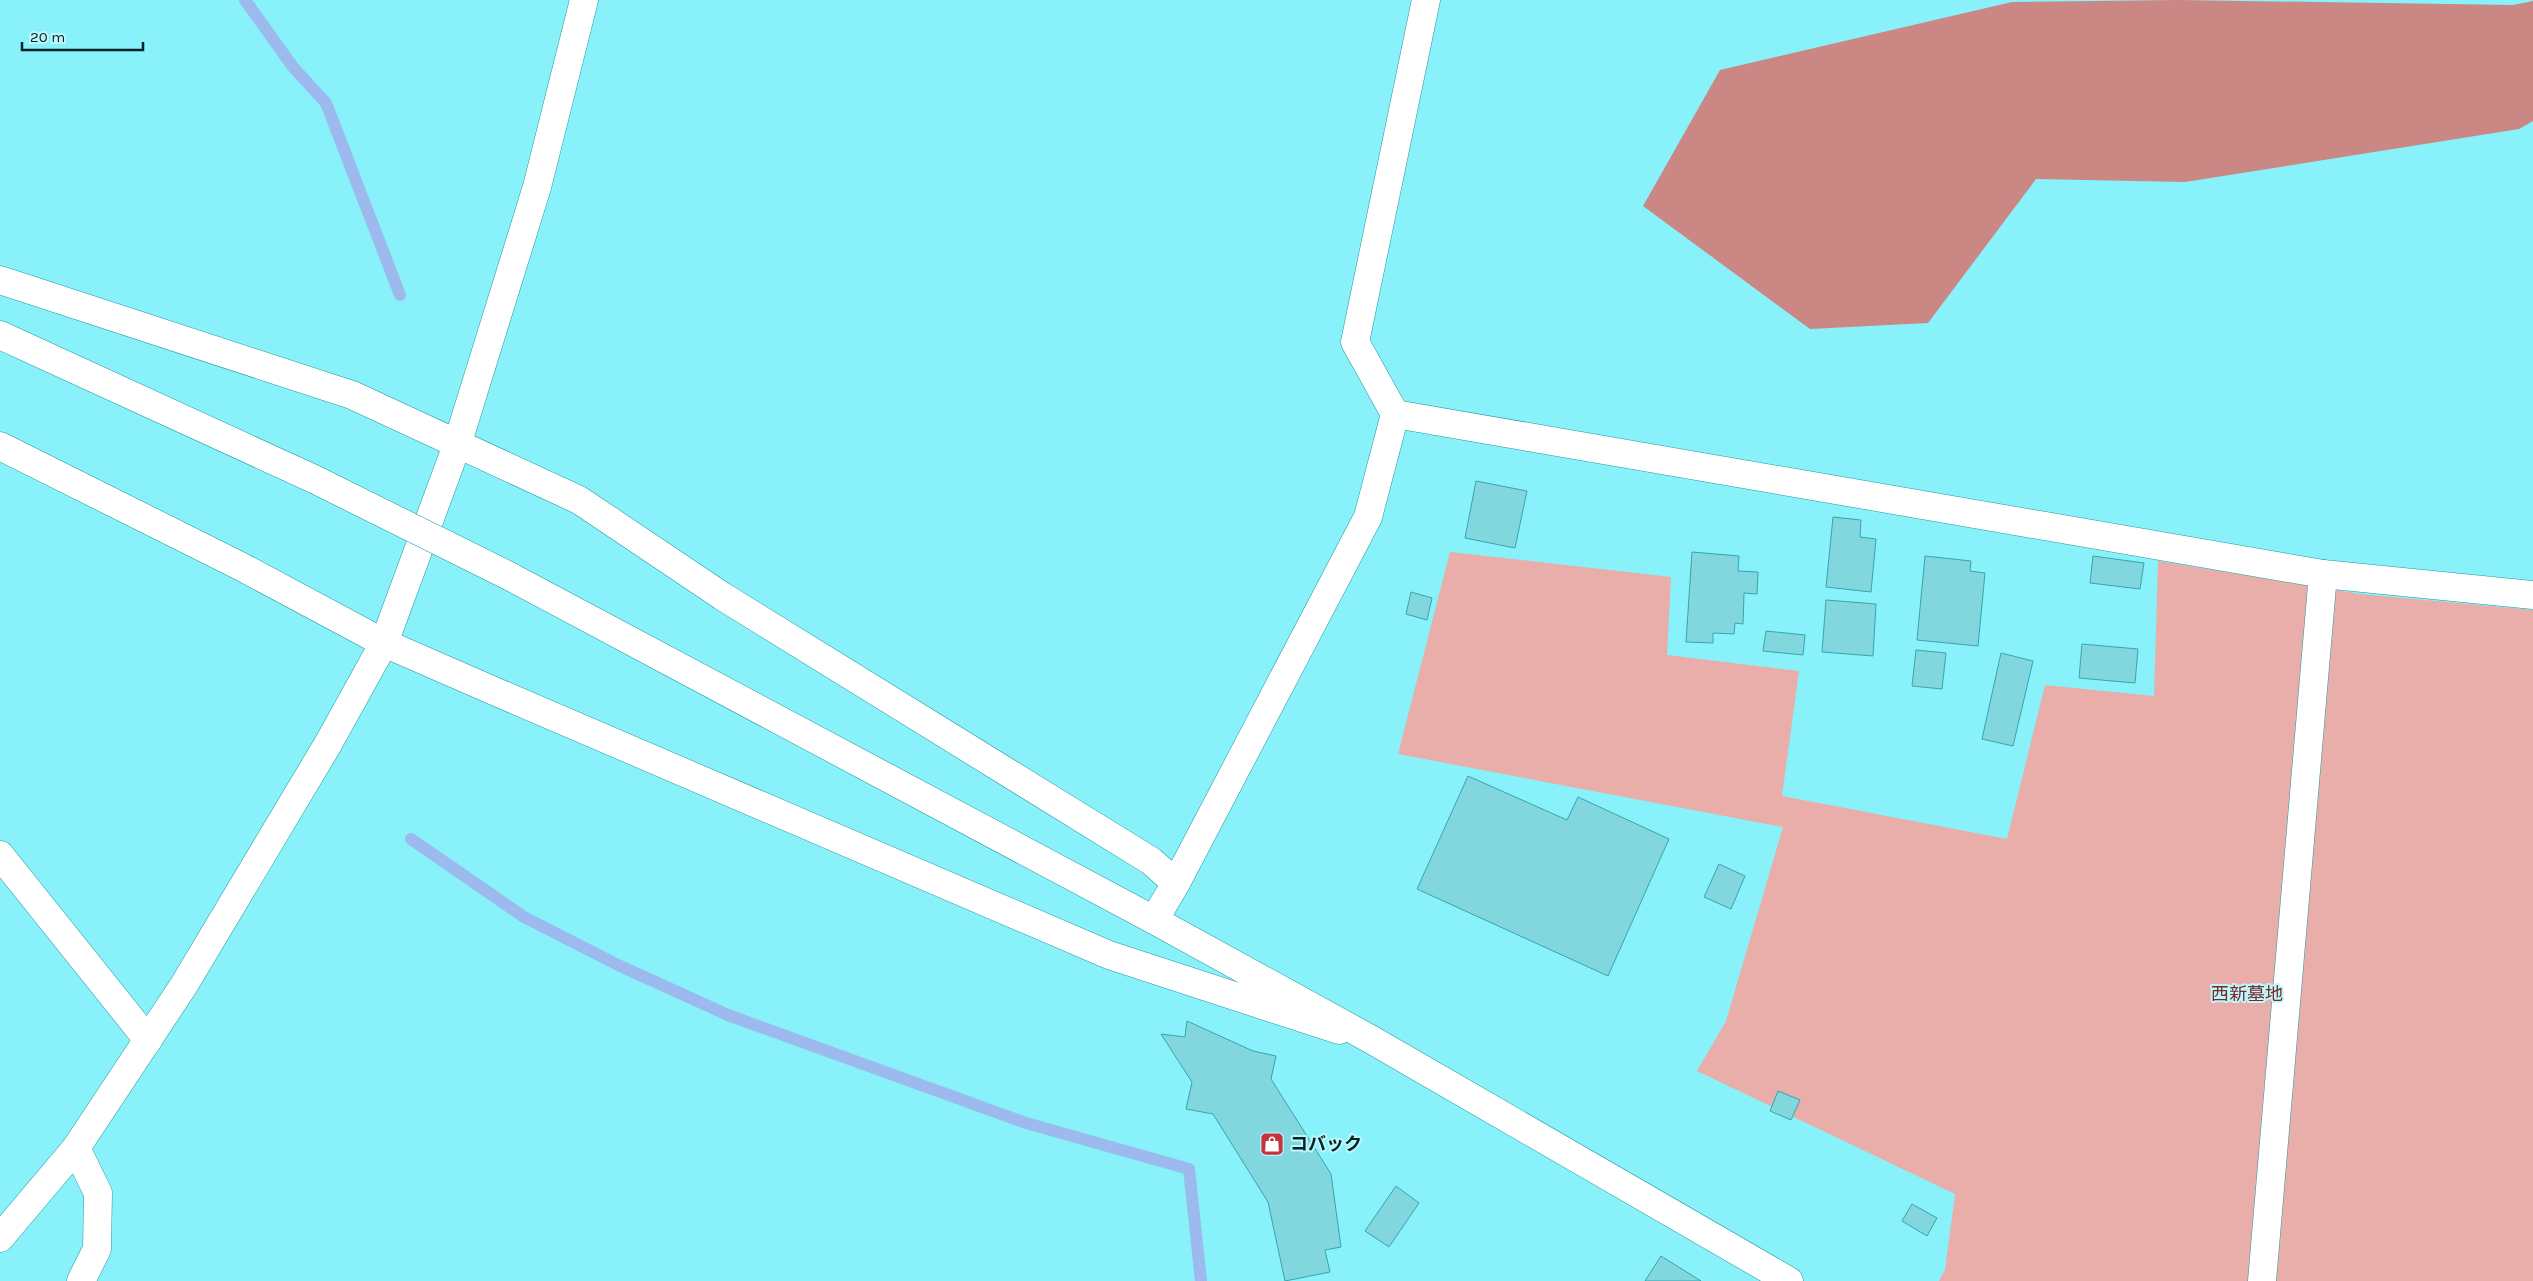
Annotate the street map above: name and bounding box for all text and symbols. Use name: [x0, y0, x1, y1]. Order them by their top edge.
scale bar: [22, 20, 144, 52]
text: 20 m: [30, 28, 65, 46]
park label: 西新墓地: [2211, 983, 2283, 1005]
shop icon: コバック: [1259, 1131, 1285, 1157]
place label: コバック: [1290, 1133, 1362, 1155]

